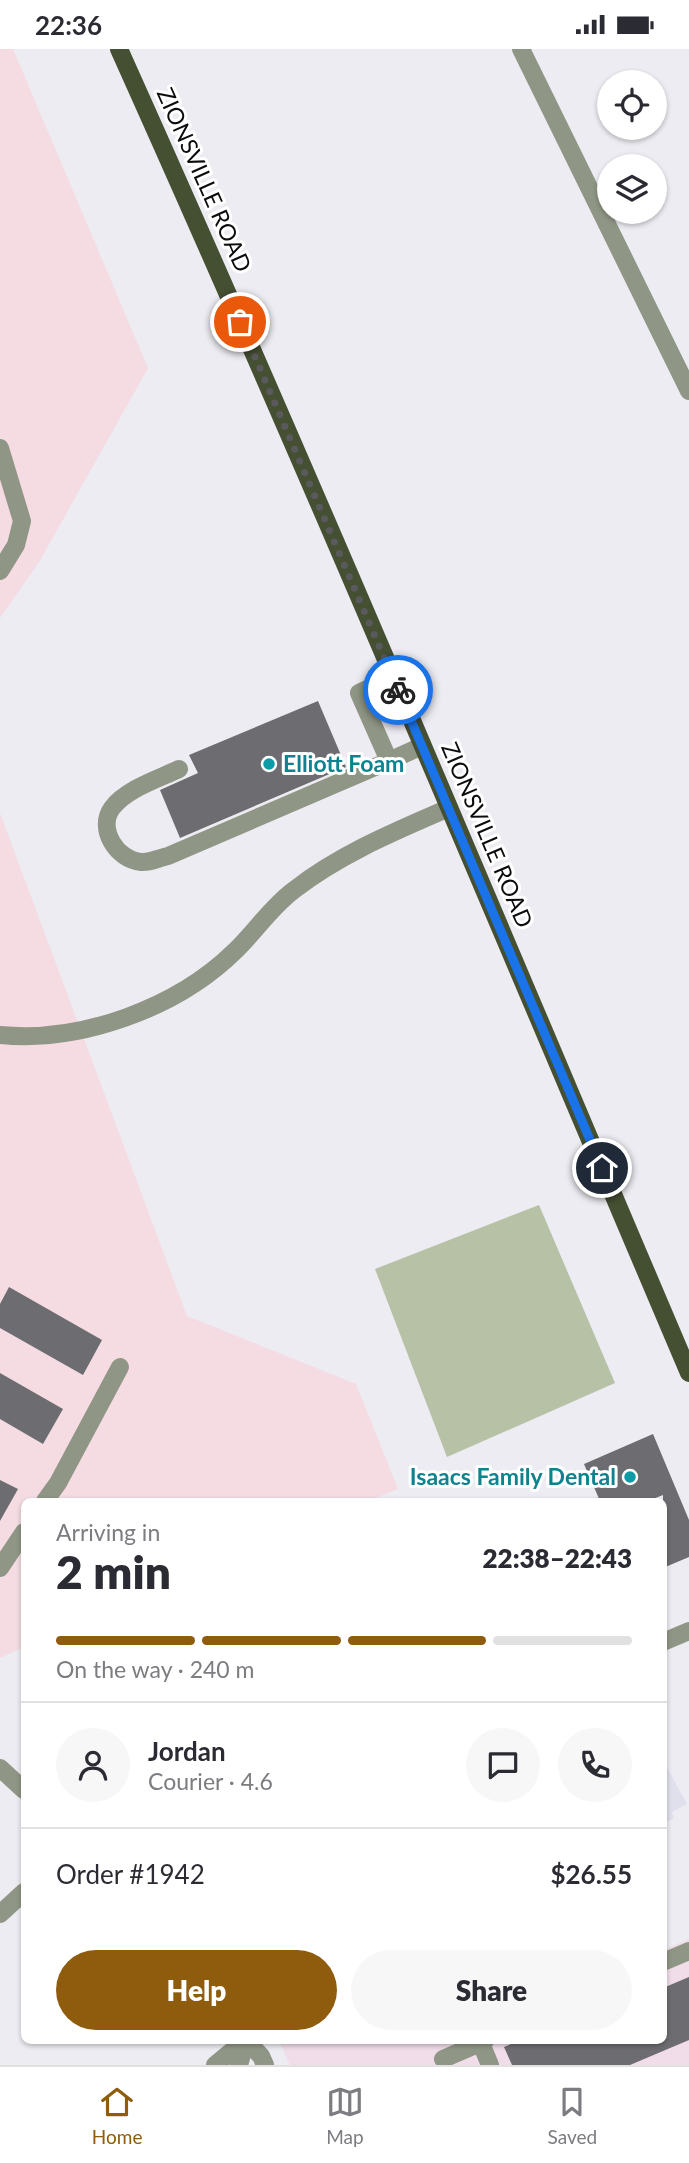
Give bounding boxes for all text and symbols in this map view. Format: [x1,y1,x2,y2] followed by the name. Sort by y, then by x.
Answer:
[35,9,102,41] text: 22:36
[597,70,667,224] map controls
[597,70,667,140] button: locate
[152,83,258,276] street label: ZIONSVILLE ROAD
[597,154,667,224] button: layers
[210,292,270,352] pin
[221,303,259,341] icon: bag
[363,655,433,725] courier
[379,671,417,709] icon: bike
[436,738,540,931] street label: ZIONSVILLE ROAD
[283,749,404,777] place label: Elliott Foam
[261,756,277,772] marker: Elliott Foam
[572,1138,632,1198] pin
[583,1149,621,1187] icon: home
[410,1462,616,1490] place label: Isaacs Family Dental
[622,1469,638,1485] marker: Isaacs Family Dental
[56,1518,160,1546] text: Arriving in
[482,1542,632,1574] text: 22:38–22:43
[56,1544,171,1599] text: 2 min
[56,1655,255,1683] text: On the way · 240 m
[56,1728,130,1802] button: person
[466,1728,540,1802] button: chat
[558,1728,632,1802] button: phone
[148,1735,226,1767] text: Jordan
[148,1767,273,1795] text: Courier · 4.6
[56,1858,205,1890] text: Order #1942
[550,1858,632,1890] text: $26.55
[56,1950,337,2030] button: Help
[351,1950,632,2030] button: Share
[92,2083,142,2148] tab: Home
[326,2083,364,2148] tab: Map
[548,2083,597,2148] tab: Saved

